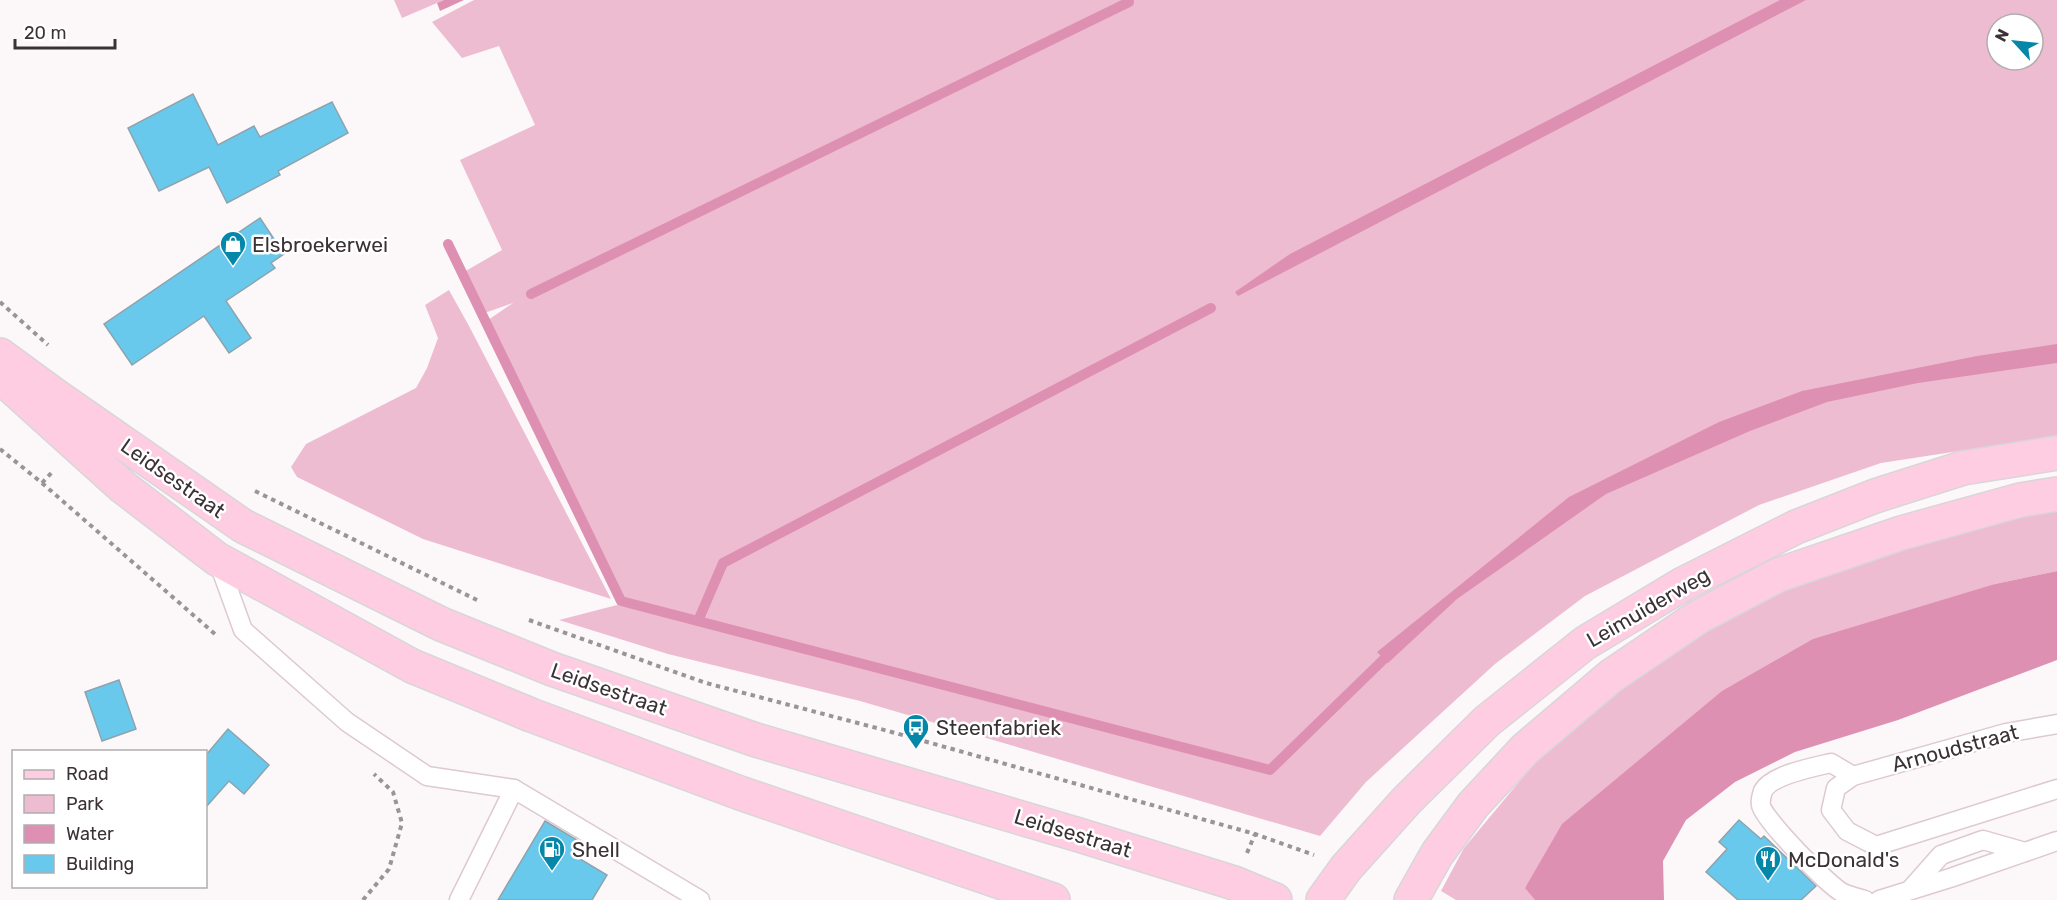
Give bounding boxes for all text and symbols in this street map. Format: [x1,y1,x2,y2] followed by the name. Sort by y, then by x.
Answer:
[15,12,116,50] scale bar
[1985,12,2045,72] north arrow
[24,22,66,44] text: 20 m
[1991,26,2013,45] text: N
[218,229,248,267] shop icon: Elsbroekerwei
[252,232,388,257] place label: Elsbroekerwei
[116,433,230,523] street label: Leidsestraat
[1582,562,1714,652] street label: Leimuiderweg
[548,657,670,721] street label: Leidsestraat
[901,712,931,750] bus stop icon: Steenfabriek
[936,715,1061,740] place label: Steenfabriek
[1889,719,2021,777] street label: Arnoudstraat
[12,750,207,888] legend
[66,763,109,785] text: Road
[66,793,104,815] text: Park
[1011,803,1135,863] street label: Leidsestraat
[66,823,114,845] text: Water
[537,834,567,872] fuel station icon: Shell
[572,837,620,862] place label: Shell
[1753,844,1783,882] restaurant icon: McDonald's
[1788,847,1900,872] place label: McDonald's
[66,853,134,875] text: Building

